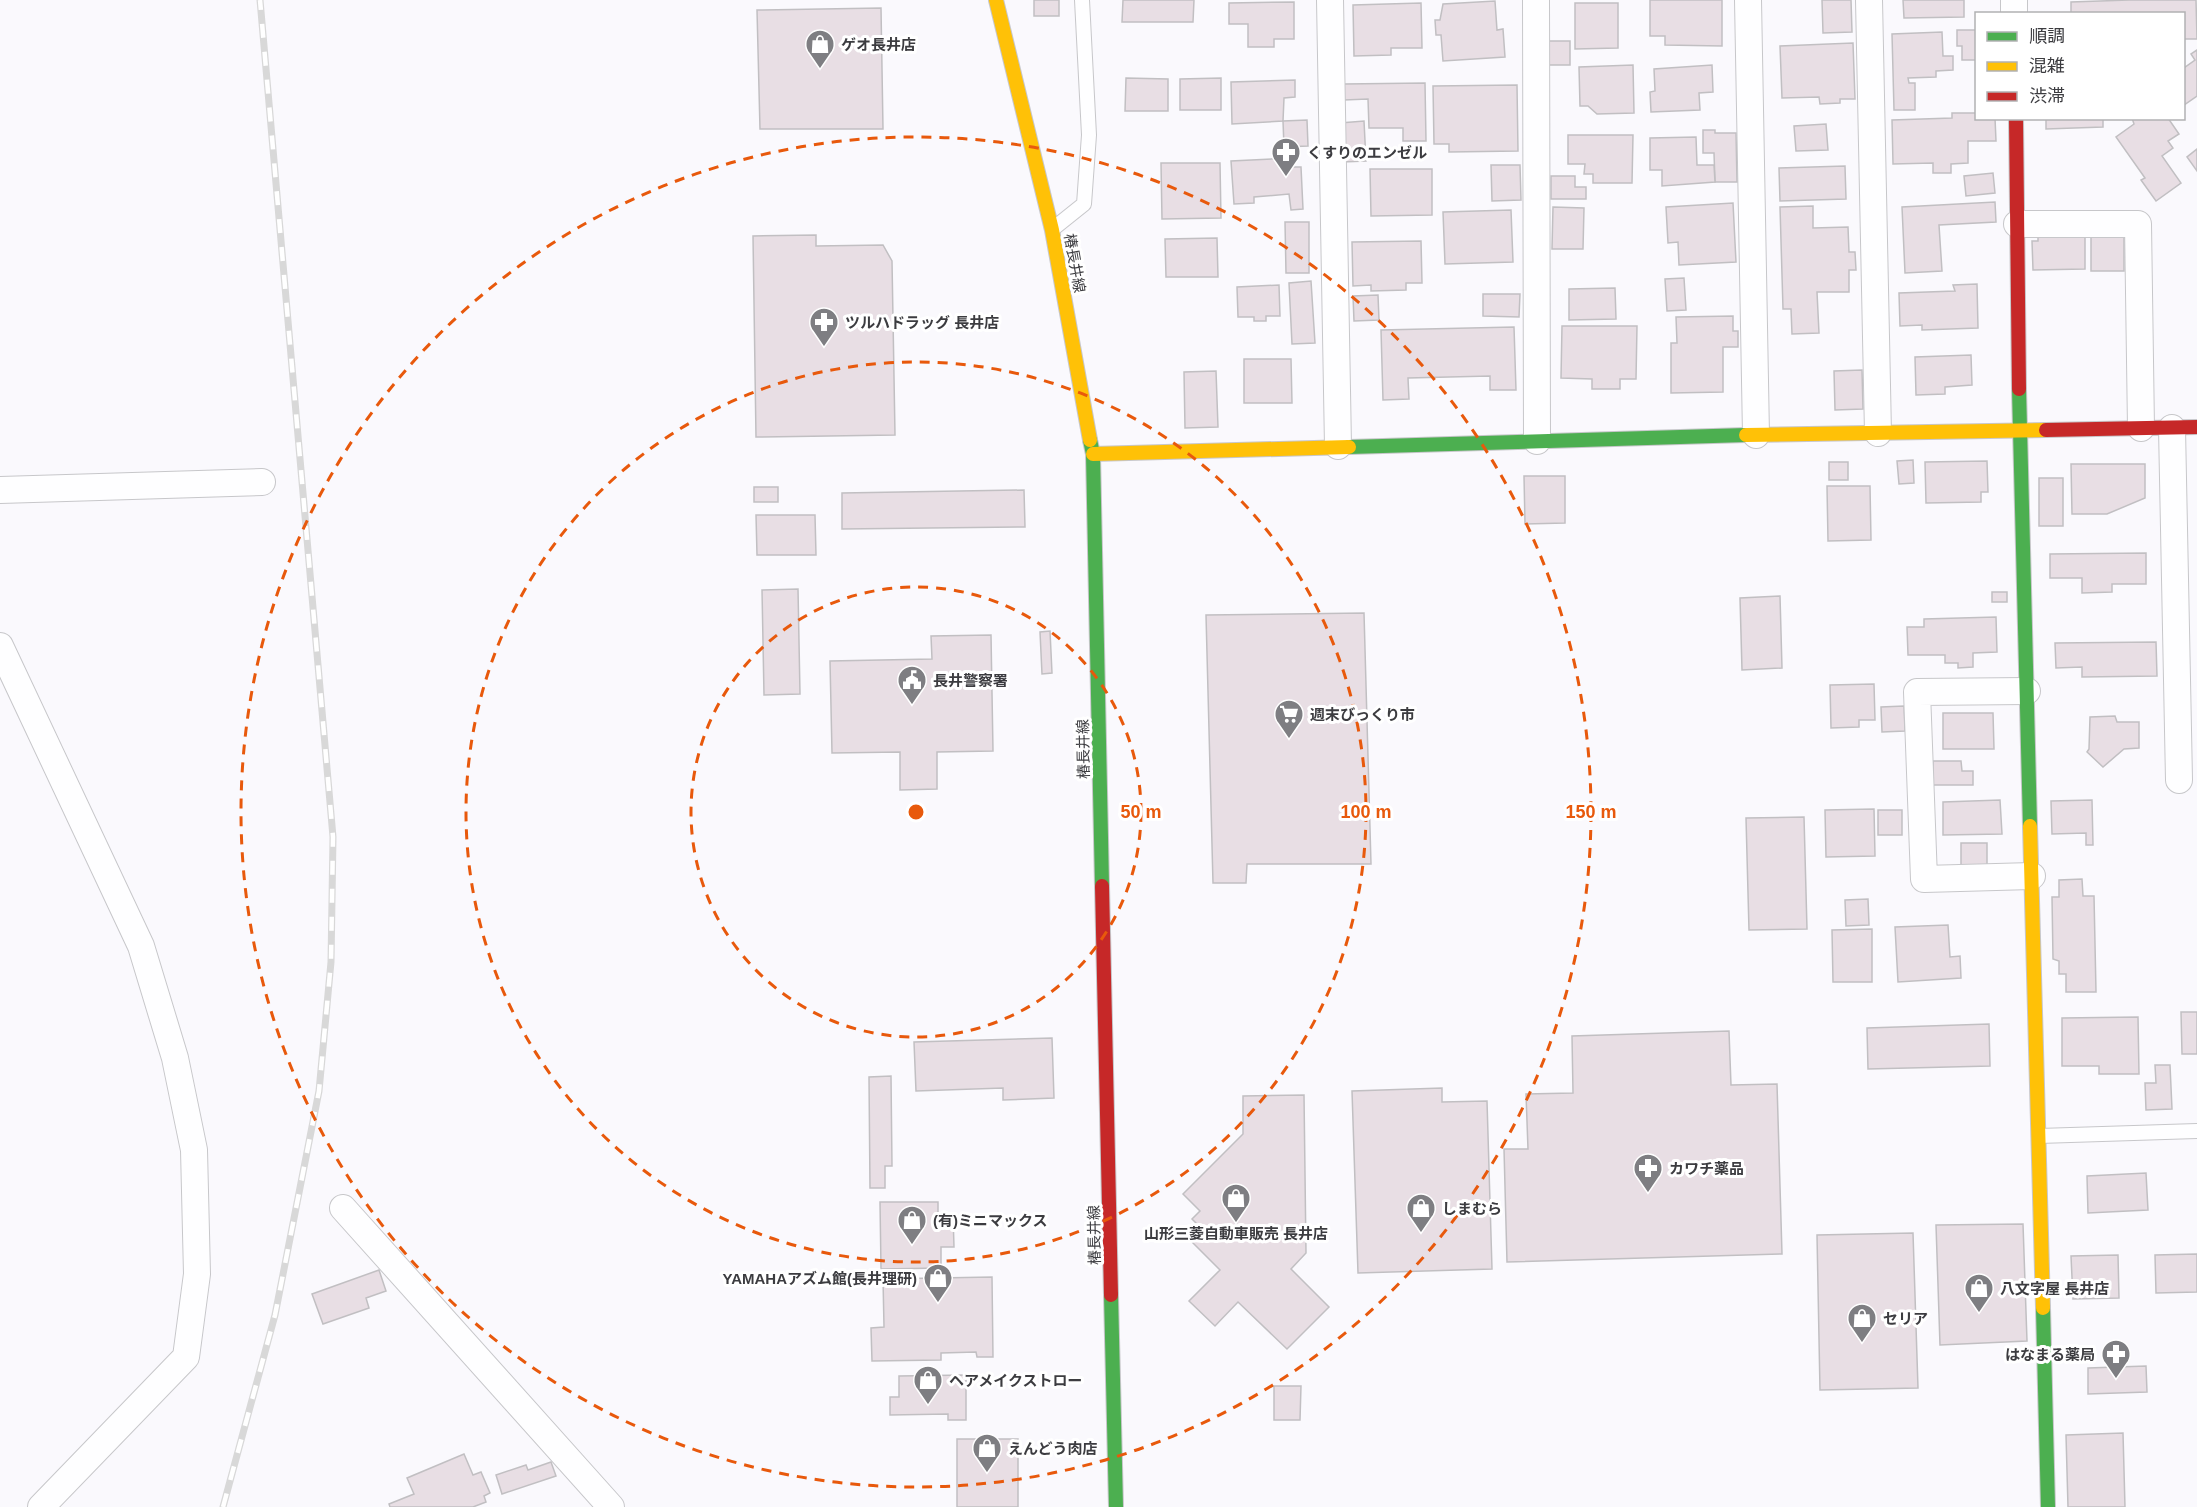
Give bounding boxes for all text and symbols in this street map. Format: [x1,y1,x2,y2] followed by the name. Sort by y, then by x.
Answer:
[1975,12,2185,120] legend
[2029,26,2065,46] text: 順調
[804,28,836,70] shop icon: ゲオ長井店
[841,36,916,53] place label: ゲオ長井店
[2029,56,2065,76] text: 混雑
[2029,86,2065,106] text: 渋滞
[1270,136,1302,178] pharmacy icon: くすりのエンゼル
[1307,144,1427,161] place label: くすりのエンゼル
[1061,232,1089,294] street label: 椿長井線
[808,306,840,348] pharmacy icon: ツルハドラッグ 長井店
[845,314,999,331] place label: ツルハドラッグ 長井店
[896,664,928,706] public building icon: 長井警察署
[933,672,1008,689] place label: 長井警察署
[1273,698,1305,740] supermarket icon: 週末びっくり市
[1310,706,1415,723] place label: 週末びっくり市
[1074,719,1092,779] street label: 椿長井線
[906,802,926,822] centre of rings
[1120,802,1162,822] text: 50 m
[1340,802,1392,822] text: 100 m
[1565,802,1617,822] text: 150 m
[1632,1152,1664,1194] pharmacy icon: カワチ薬品
[1669,1160,1744,1177] place label: カワチ薬品
[1220,1182,1252,1224] shop icon: 山形三菱自動車販売 長井店
[1405,1192,1437,1234] shop icon: しまむら
[1442,1200,1502,1217] place label: しまむら
[896,1204,928,1246] shop icon: (有)ミニマックス
[1085,1205,1103,1265] street label: 椿長井線
[933,1212,1048,1229] place label: (有)ミニマックス
[1144,1225,1328,1242] place label: 山形三菱自動車販売 長井店
[922,1262,954,1304] shop icon: YAMAHAアズム館(長井理研)
[723,1270,917,1287] place label: YAMAHAアズム館(長井理研)
[1963,1272,1995,1314] shop icon: 八文字屋 長井店
[2000,1280,2109,1297] place label: 八文字屋 長井店
[1846,1302,1878,1344] shop icon: セリア
[1883,1310,1928,1327] place label: セリア
[2100,1338,2132,1380] pharmacy icon: はなまる薬局
[2005,1346,2095,1363] place label: はなまる薬局
[912,1364,944,1406] shop icon: ヘアメイクストロー
[949,1372,1083,1389] place label: ヘアメイクストロー
[971,1432,1003,1474] shop icon: えんどう肉店
[1008,1440,1098,1457] place label: えんどう肉店

